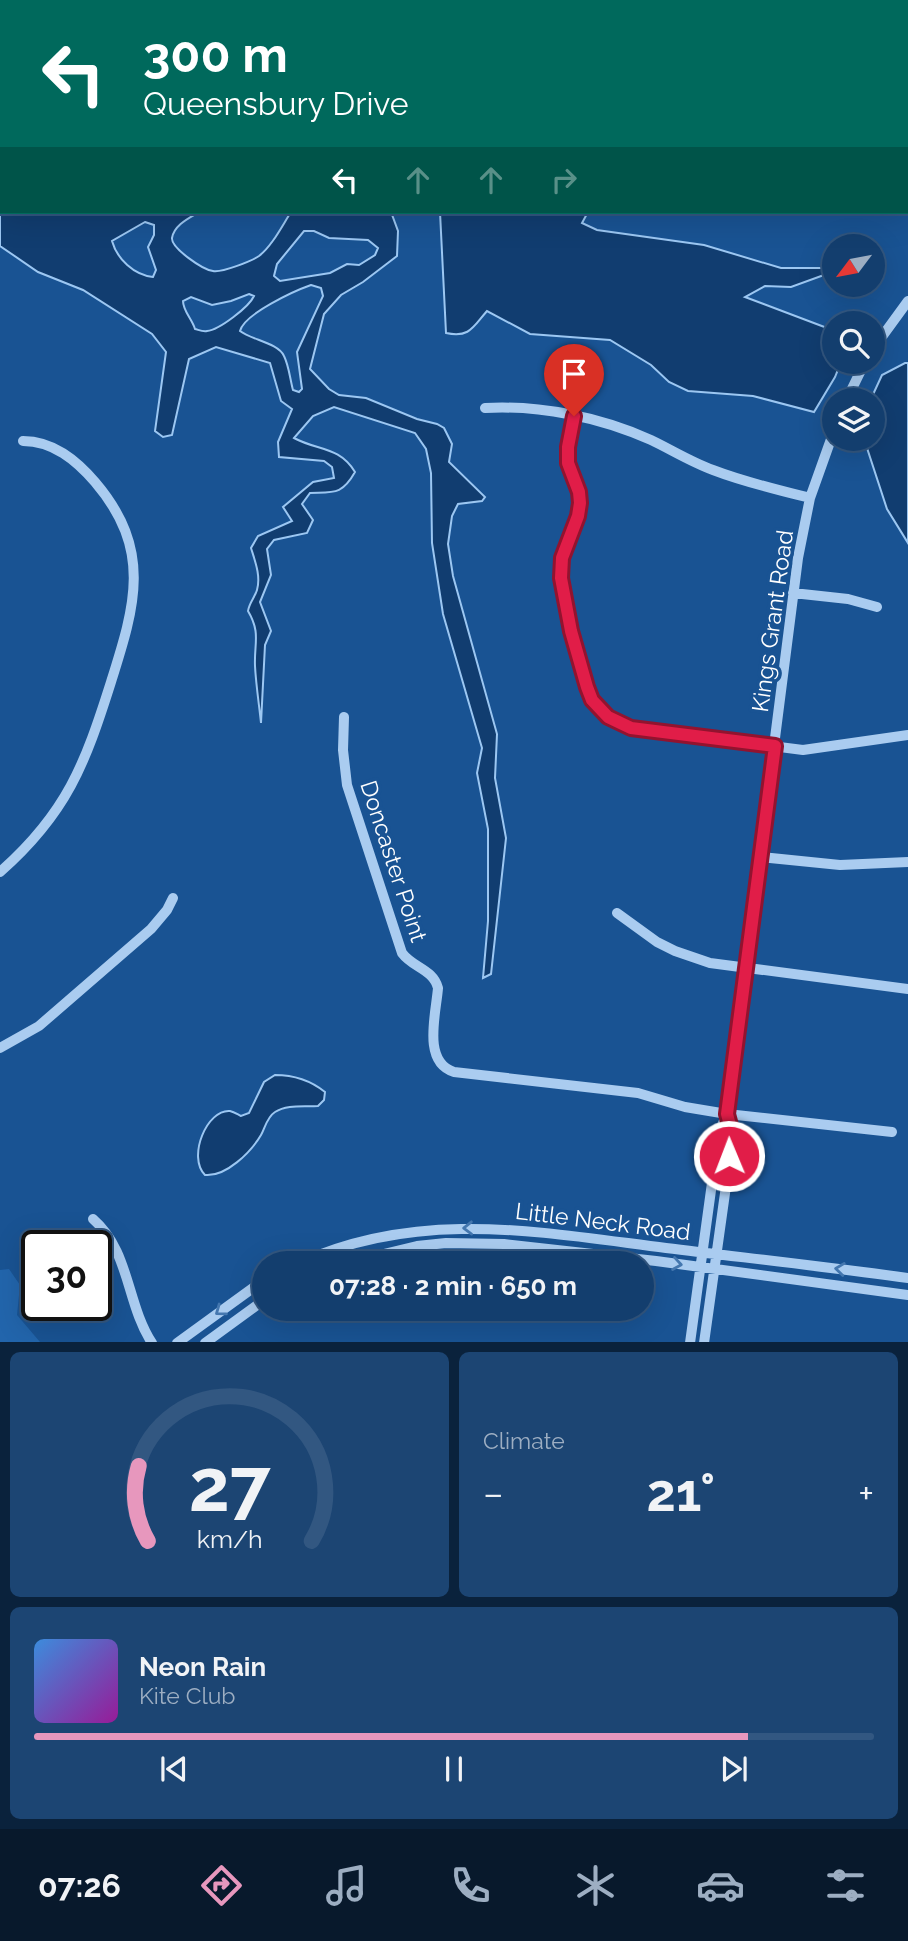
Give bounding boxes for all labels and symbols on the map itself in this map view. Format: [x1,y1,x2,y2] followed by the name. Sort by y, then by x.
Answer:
[822,234,886,298] north arrow
[544,344,604,416] pin
[746,528,798,714] street label: Kings Grant Road
[355,777,433,945] street label: Doncaster Point
[692,1119,766,1193] position arrow
[514,1197,692,1245] street label: Little Neck Road
[463,1220,474,1235] one-way arrow
[21,1230,112,1321] speed limit sign: 30
[671,1256,682,1271] one-way arrow
[834,1262,846,1277] one-way arrow
[215,1302,228,1315] one-way arrow

